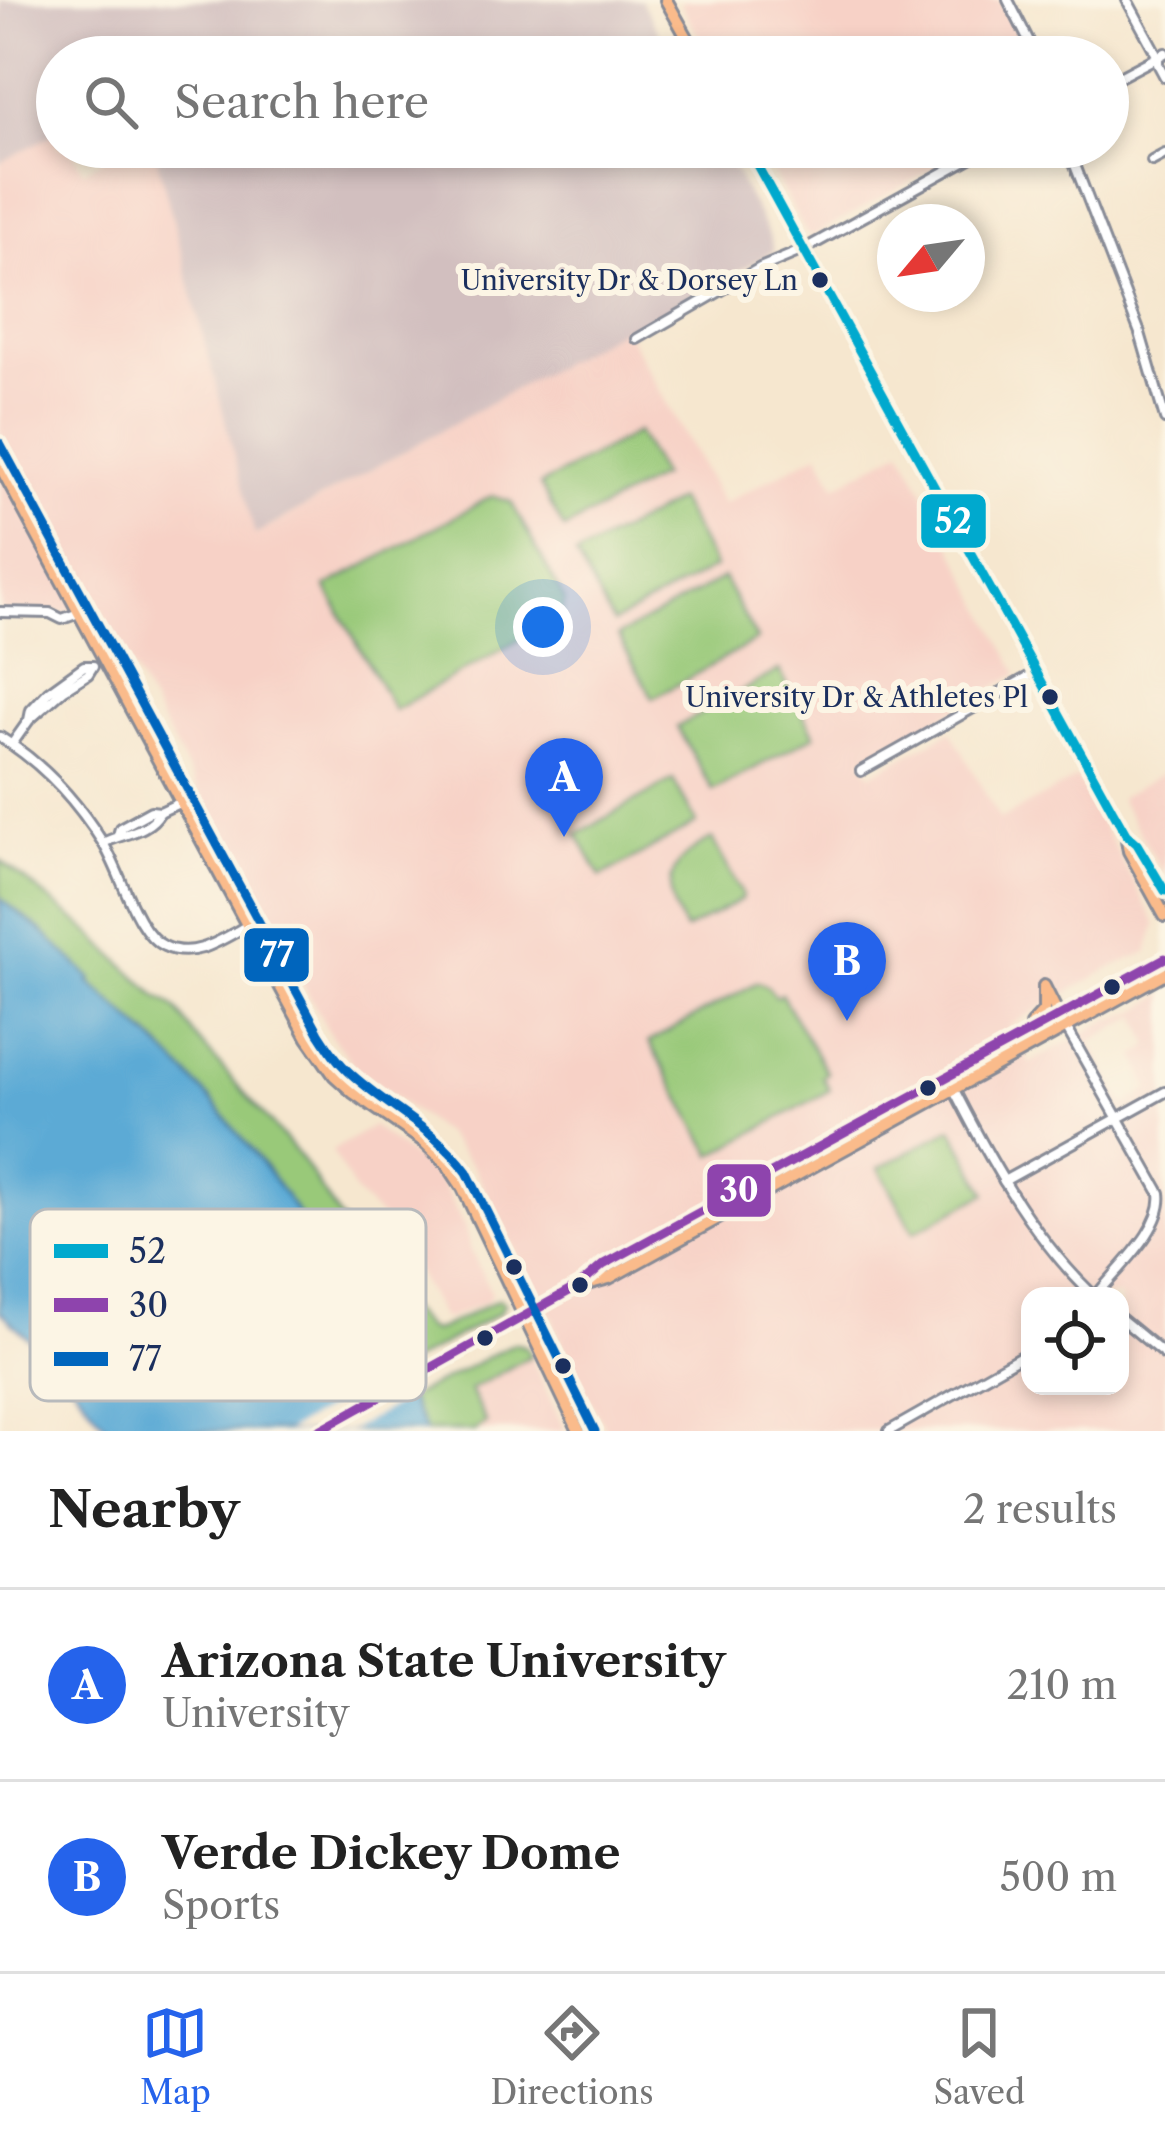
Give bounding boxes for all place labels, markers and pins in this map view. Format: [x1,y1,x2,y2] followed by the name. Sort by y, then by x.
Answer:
[461,264,798,297] place label: University Dr & Dorsey Ln
[809,269,831,291] marker: University Dr & Dorsey Ln
[685,681,1028,714] place label: University Dr & Athletes Pl
[1039,686,1061,708] marker: University Dr & Athletes Pl
[525,738,603,837] pin: A
[808,922,886,1021] pin: B
[1101,976,1123,998] unlabelled marker
[917,1077,939,1099] unlabelled marker
[503,1256,525,1278] unlabelled marker
[569,1274,591,1296] unlabelled marker
[474,1327,496,1349] unlabelled marker
[552,1355,574,1377] unlabelled marker

